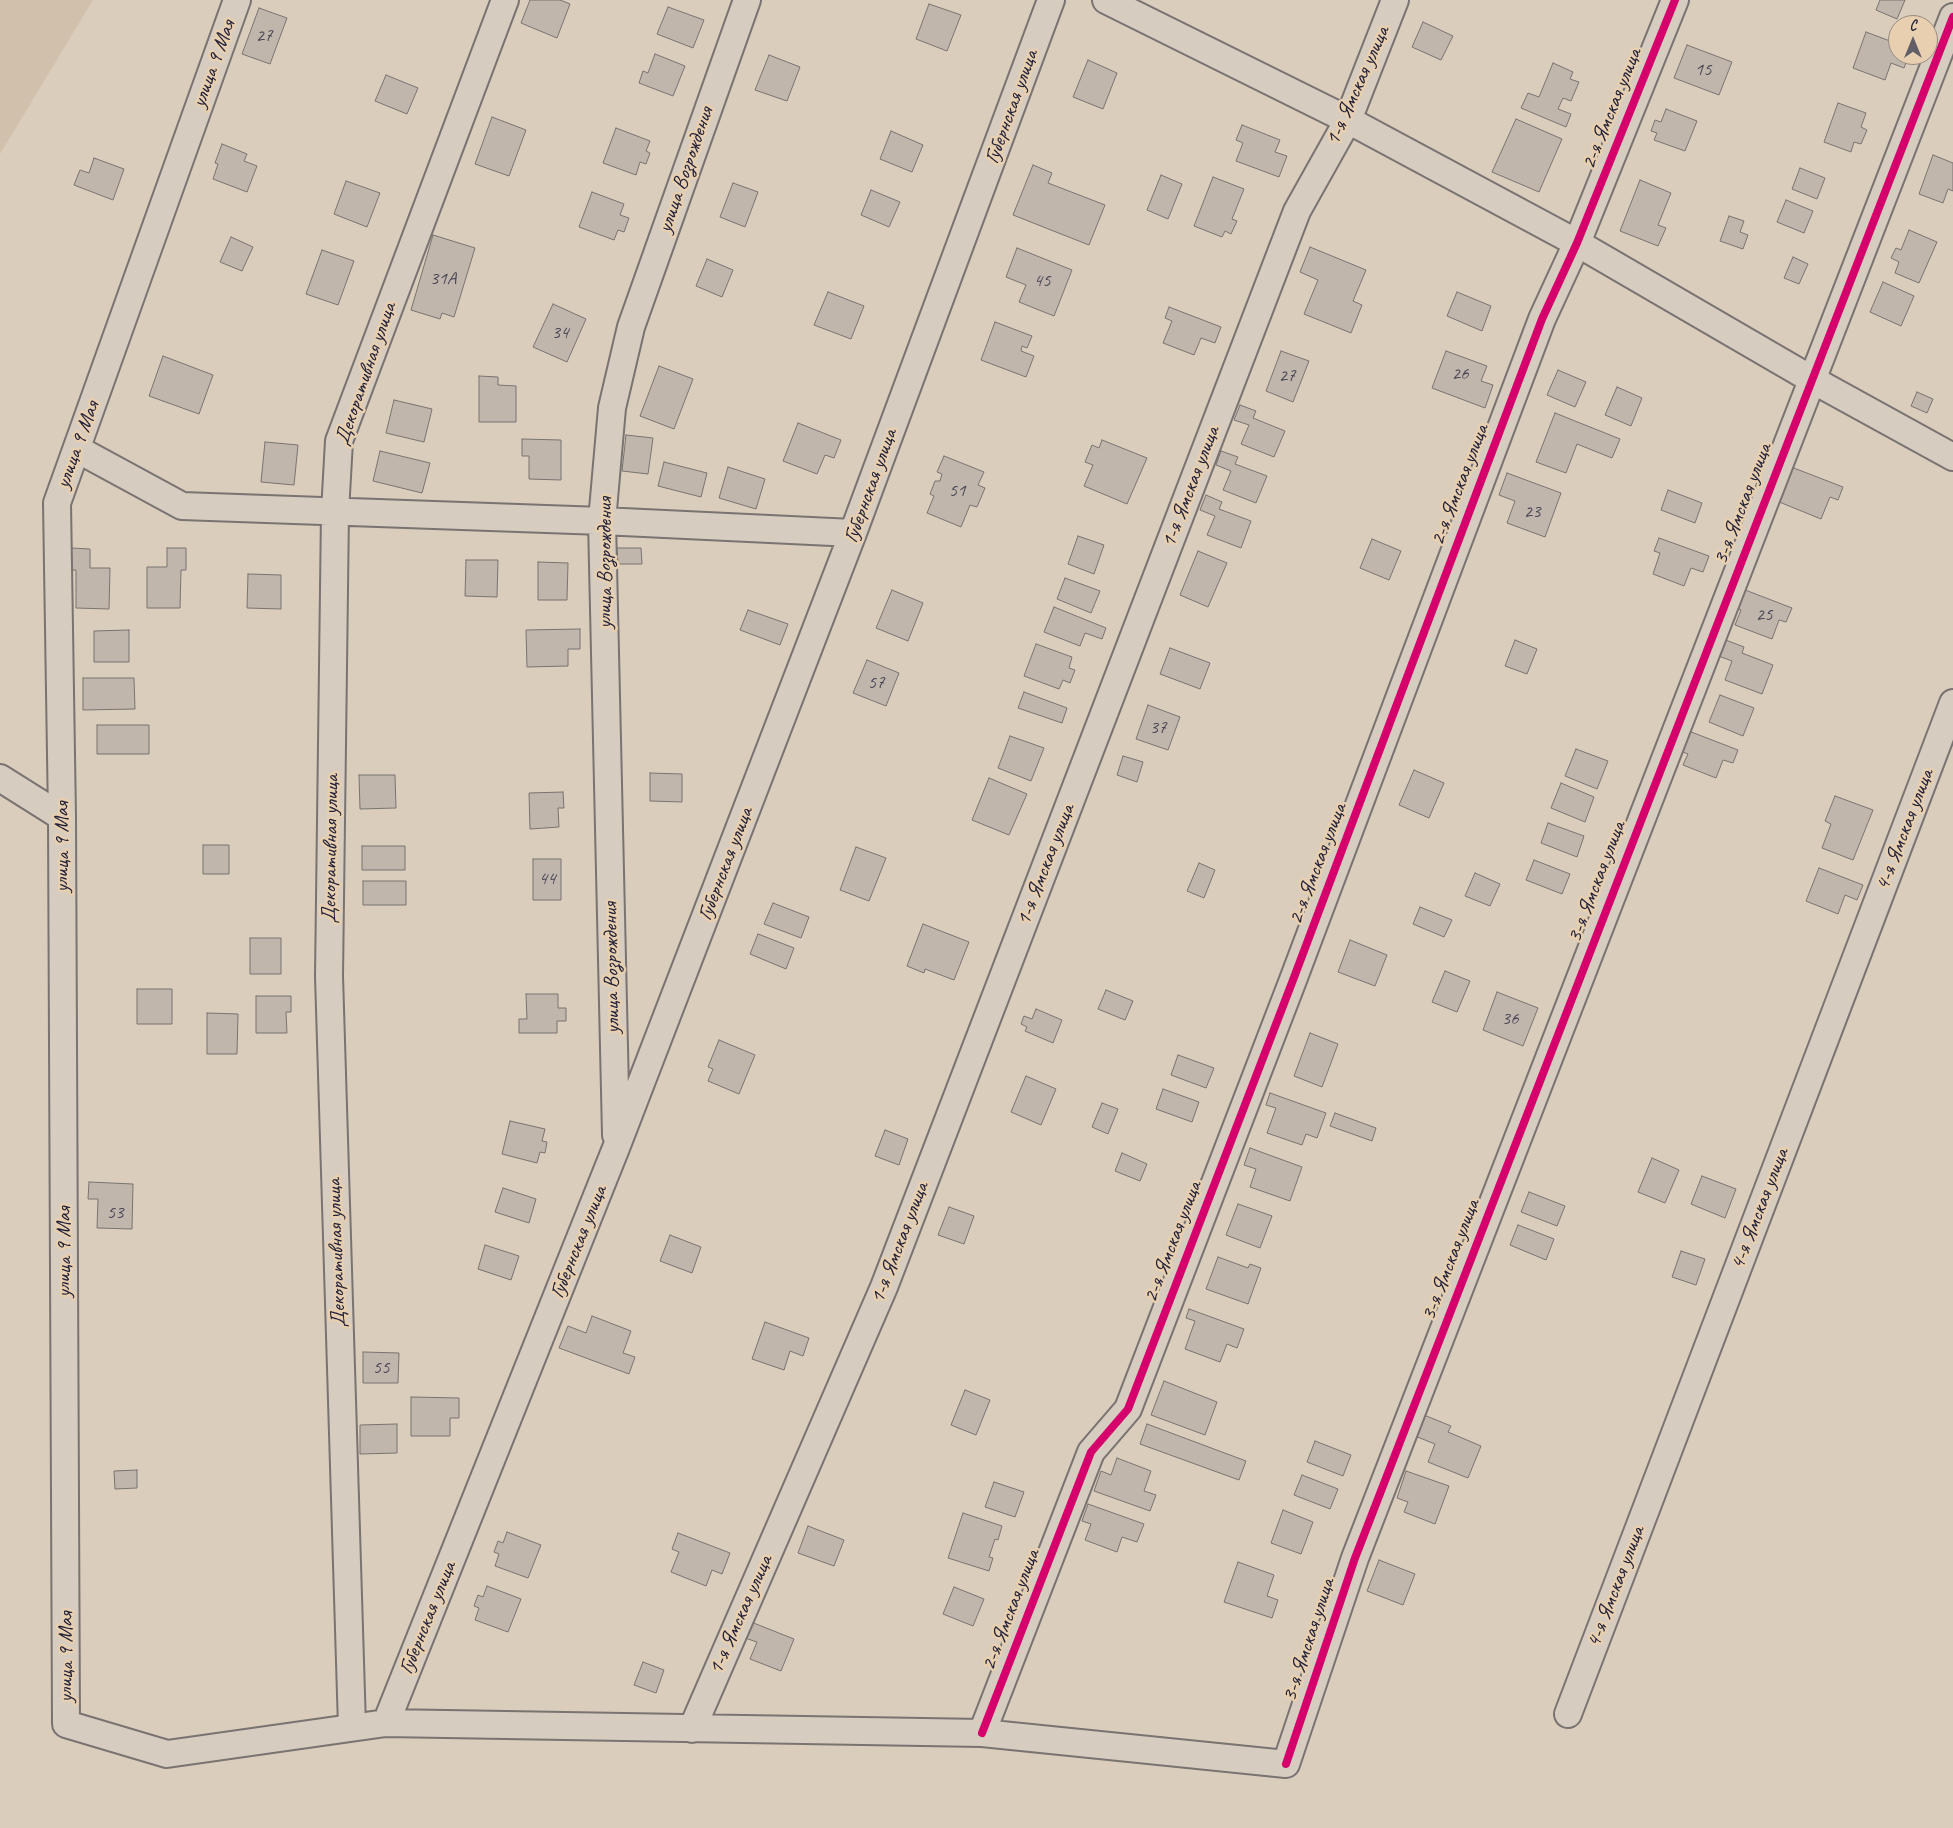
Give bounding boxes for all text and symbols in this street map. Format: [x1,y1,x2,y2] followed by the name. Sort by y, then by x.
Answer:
[1888,15,1938,65] north arrow
[187,17,241,111] street label: улица 9 Мая
[1910,17,1916,34] text: С
[1321,23,1395,149] street label: 1-я Ямская улица
[255,25,273,47] house number: 27
[1576,45,1648,173] street label: 2-я Ямская улица
[980,47,1044,167] street label: Губернская улица
[1694,59,1712,81] house number: 15
[653,104,719,236] street label: улица Возрождения
[430,268,456,290] house number: 31А
[1033,270,1051,292] house number: 45
[330,299,402,449] street label: Декоративная улица
[551,322,569,344] house number: 34
[1451,363,1469,385] house number: 26
[1278,365,1296,387] house number: 27
[51,398,105,492] street label: улица 9 Мая
[1425,421,1495,549] street label: 2-я Ямская улица
[1156,423,1226,551] street label: 1-я Ямская улица
[839,426,903,546] street label: Губернская улица
[1708,440,1778,568] street label: 3-я Ямская улица
[948,480,966,502] house number: 51
[592,497,618,629] street label: улица Возрождения
[1523,501,1541,523] house number: 23
[1755,604,1773,626] house number: 25
[867,672,885,694] house number: 57
[1149,717,1167,739] house number: 37
[1870,766,1940,894] street label: 4-я Ямская улица
[317,774,345,924] street label: Декоративная улица
[1283,800,1353,928] street label: 2-я Ямская улица
[1011,801,1081,929] street label: 1-я Ямская улица
[49,802,75,892] street label: улица 9 Мая
[693,804,759,924] street label: Губернская улица
[1562,818,1632,946] street label: 3-я Ямская улица
[538,868,556,890] house number: 44
[598,902,626,1034] street label: улица Возрождения
[1501,1008,1519,1030] house number: 36
[1725,1145,1795,1273] street label: 4-я Ямская улица
[322,1178,352,1328] street label: Декоративная улица
[1138,1178,1208,1306] street label: 2-я Ямская улица
[865,1179,935,1307] street label: 1-я Ямская улица
[545,1182,613,1302] street label: Губернская улица
[1416,1196,1486,1324] street label: 3-я Ямская улица
[106,1202,124,1224] house number: 53
[51,1207,77,1297] street label: улица 9 Мая
[372,1357,390,1379] house number: 55
[1581,1523,1651,1651] street label: 4-я Ямская улица
[976,1546,1046,1674] street label: 2-я Ямская улица
[704,1552,778,1678] street label: 1-я Ямская улица
[394,1558,462,1678] street label: Губернская улица
[1277,1575,1341,1705] street label: 3-я Ямская улица
[53,1612,79,1702] street label: улица 9 Мая

